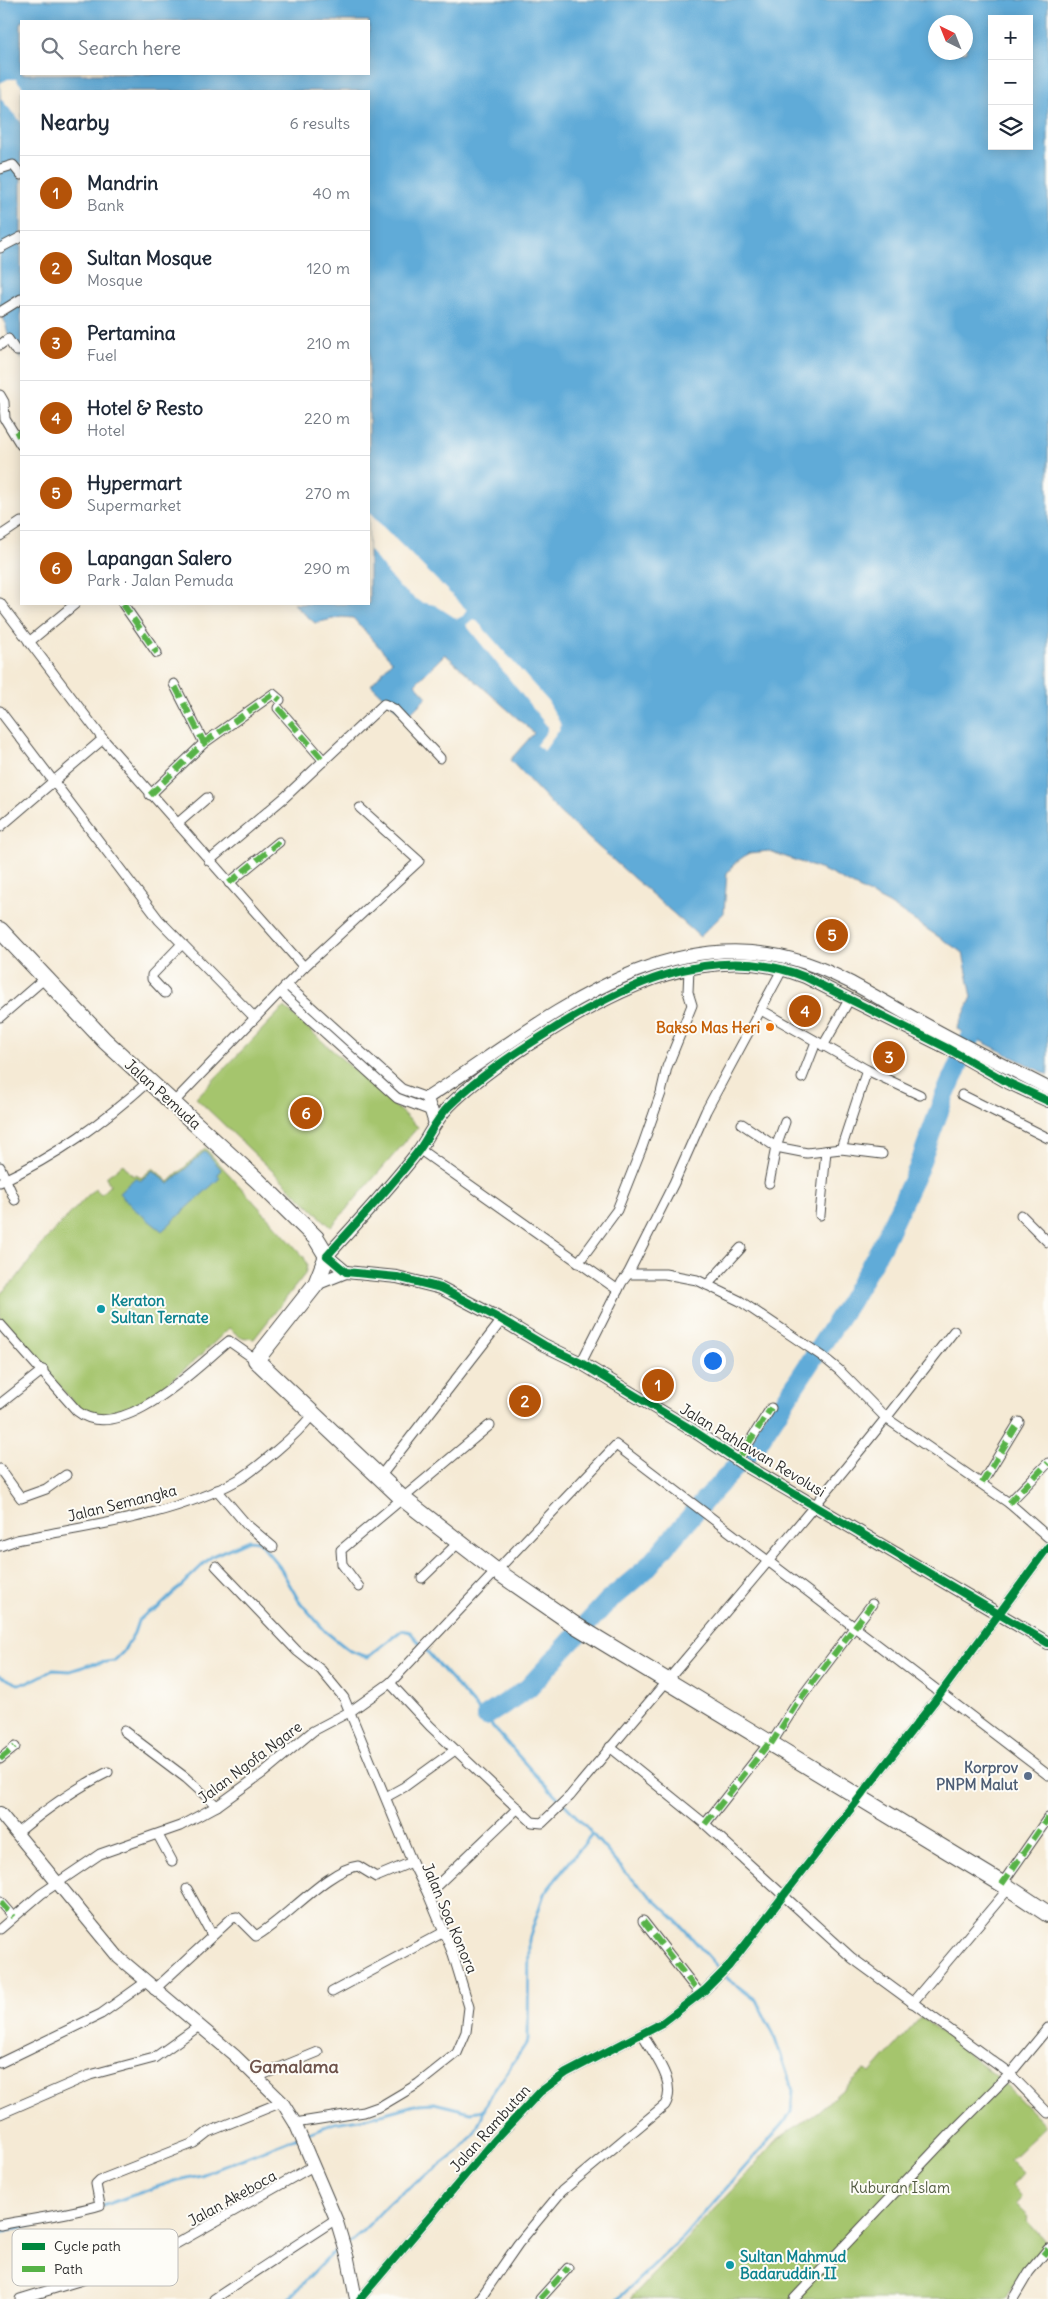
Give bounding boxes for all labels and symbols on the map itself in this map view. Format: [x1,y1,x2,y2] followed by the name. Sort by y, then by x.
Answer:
[928,15,973,60] north arrow
[816,916,848,954] pin: 5
[789,992,821,1030] pin: 4
[656,1018,760,1037] place label: Bakso Mas Heri
[764,1021,776,1033] marker: Bakso Mas Heri
[873,1038,905,1076] pin: 3
[121,1055,205,1133] street label: Jalan Pemuda
[290,1094,322,1132] pin: 6
[111,1291,209,1327] place label: Keraton Sultan Ternate
[95,1303,107,1315] marker: Keraton Sultan Ternate
[700,1348,726,1374] your location
[642,1366,674,1404] pin: 1
[509,1382,541,1420] pin: 2
[677,1399,829,1501] street label: Jalan Pahlawan Revolusi
[66,1480,179,1526] street label: Jalan Semangka
[194,1717,306,1807] street label: Jalan Ngofa Ngare
[936,1758,1019,1794] place label: Korprov PNPM Malut
[1022,1770,1034,1782] marker: Korprov PNPM Malut
[418,1860,482,1977] street label: Jalan Soa Konora
[249,2055,339,2078] district label: Gamalama
[446,2080,534,2176] street label: Jalan Rambutan
[184,2166,280,2230] street label: Jalan Akeboca
[850,2178,950,2197] park label: Kuburan Islam
[12,2229,178,2286] legend
[54,2237,121,2255] text: Cycle path
[740,2247,846,2283] place label: Sultan Mahmud Badaruddin II
[724,2259,736,2271] marker: Sultan Mahmud Badaruddin II
[54,2260,83,2278] text: Path

